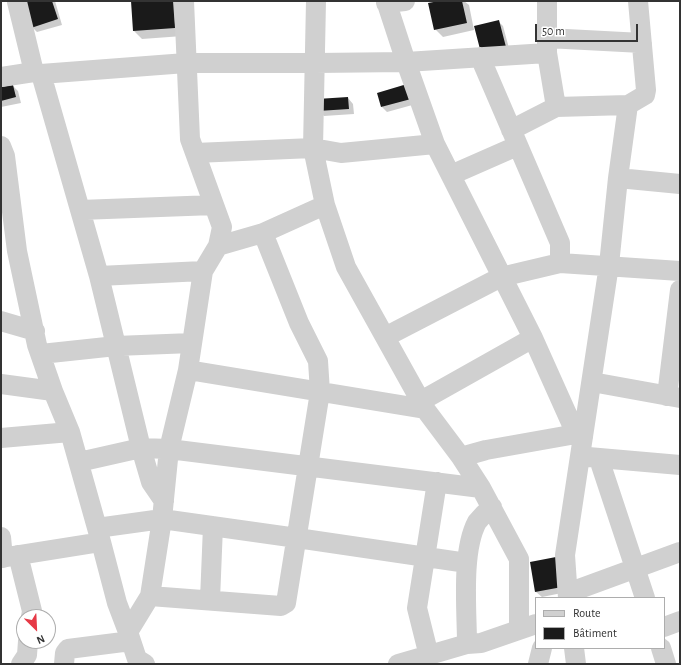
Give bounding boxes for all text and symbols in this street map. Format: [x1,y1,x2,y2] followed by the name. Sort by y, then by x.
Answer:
[537,16,640,42] scale bar
[542,25,565,37] text: 50 m
[535,597,665,649] legend
[573,607,600,619] text: Route
[16,609,56,649] north arrow
[573,627,617,639] text: Bâtiment
[35,633,46,646] text: N

